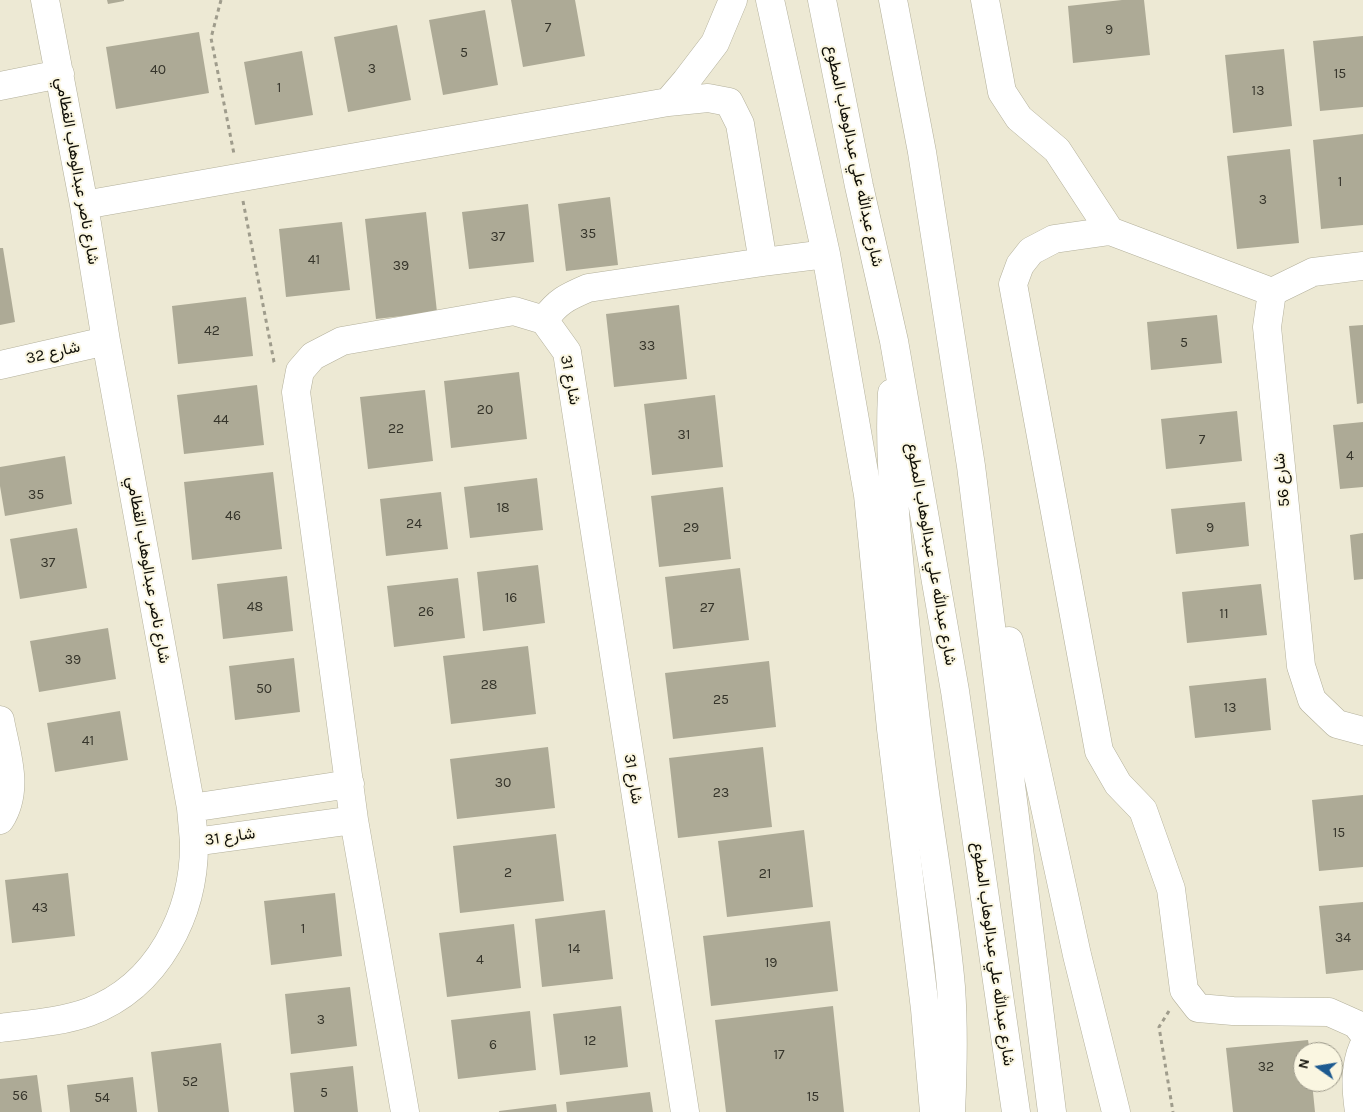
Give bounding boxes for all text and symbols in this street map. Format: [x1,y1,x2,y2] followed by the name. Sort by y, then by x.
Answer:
[545,20,551,36] house number: 7
[1105,22,1113,38] house number: 9
[821,43,887,269] street label: شارع عبدالله علي عبدالوهاب المطوع
[460,45,468,61] house number: 5
[368,61,376,77] house number: 3
[150,62,166,78] house number: 40
[1334,66,1346,82] house number: 15
[51,76,103,266] street label: شارع ناصر عبدالوهاب القطامي
[277,80,281,96] house number: 1
[1252,83,1264,99] house number: 13
[1338,174,1342,190] house number: 1
[1259,192,1267,208] house number: 3
[580,226,596,242] house number: 35
[491,229,505,245] house number: 37
[308,252,320,268] house number: 41
[393,258,409,274] house number: 39
[204,323,220,339] house number: 42
[1180,335,1188,351] house number: 5
[24,337,82,369] street label: شارع 32
[639,338,655,354] house number: 33
[556,353,584,407] street label: شارع 31
[477,402,493,418] house number: 20
[213,412,229,428] house number: 44
[388,421,404,437] house number: 22
[678,427,690,443] house number: 31
[1199,432,1205,448] house number: 7
[902,441,960,667] street label: شارع عبدالله علي عبدالوهاب المطوع
[1346,448,1354,464] house number: 4
[1270,452,1294,508] street label: شارع 56
[122,475,174,665] street label: شارع ناصر عبدالوهاب القطامي
[28,487,44,503] house number: 35
[496,500,510,516] house number: 18
[225,508,241,524] house number: 46
[406,516,422,532] house number: 24
[683,520,699,536] house number: 29
[1206,520,1214,536] house number: 9
[41,555,55,571] house number: 37
[505,590,517,606] house number: 16
[247,599,263,615] house number: 48
[700,600,714,616] house number: 27
[418,604,434,620] house number: 26
[1219,606,1229,622] house number: 11
[65,652,81,668] house number: 39
[481,677,497,693] house number: 28
[256,681,272,697] house number: 50
[713,692,729,708] house number: 25
[1224,700,1236,716] house number: 13
[82,733,94,749] house number: 41
[620,752,646,806] street label: شارع 31
[495,775,511,791] house number: 30
[713,785,729,801] house number: 23
[204,824,256,850] street label: شارع 31
[1333,825,1345,841] house number: 15
[968,841,1018,1067] street label: شارع عبدالله علي عبدالوهاب المطوع
[504,865,512,881] house number: 2
[759,866,771,882] house number: 21
[32,900,48,916] house number: 43
[301,921,305,937] house number: 1
[1335,930,1351,946] house number: 34
[568,941,580,957] house number: 14
[476,952,484,968] house number: 4
[765,955,777,971] house number: 19
[317,1012,325,1028] house number: 3
[584,1033,596,1049] house number: 12
[489,1037,497,1053] house number: 6
[1293,1042,1343,1092] north arrow
[773,1047,785,1063] house number: 17
[1294,1057,1313,1071] text: N
[1258,1059,1274,1075] house number: 32
[182,1074,198,1090] house number: 52
[320,1085,328,1101] house number: 5
[12,1088,28,1104] house number: 56
[807,1089,819,1105] house number: 15
[94,1090,110,1106] house number: 54

